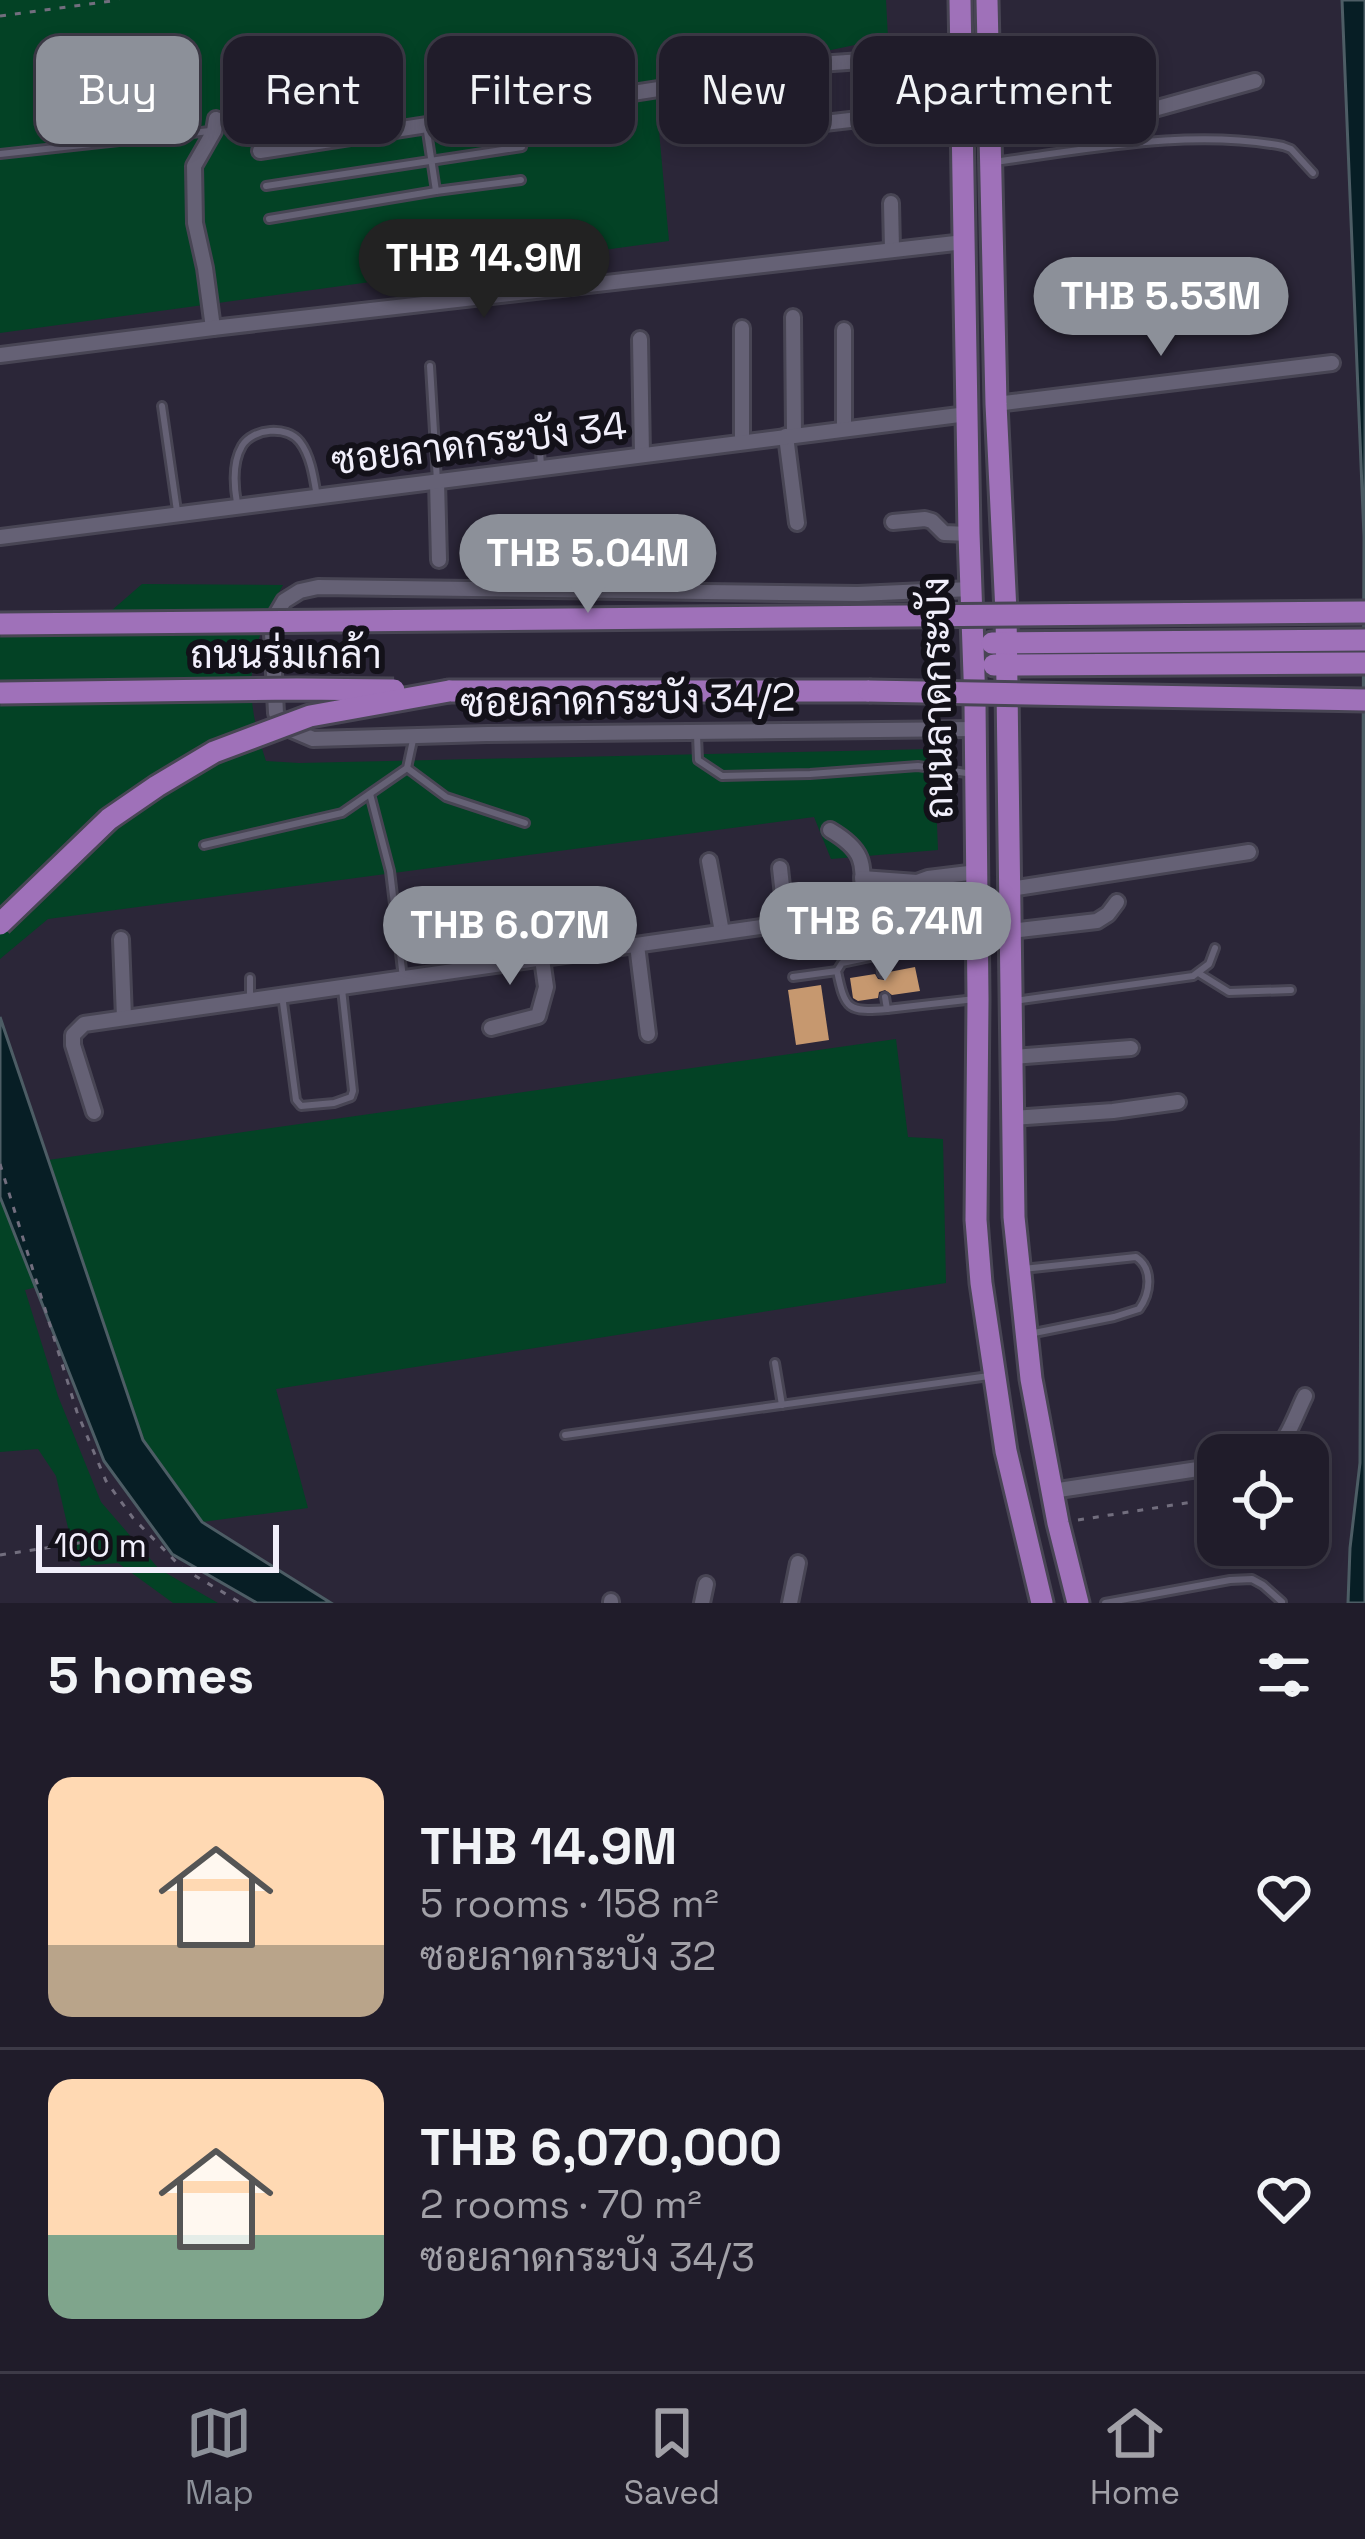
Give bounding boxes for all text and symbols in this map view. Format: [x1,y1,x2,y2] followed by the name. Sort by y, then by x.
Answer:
[36,36,199,144] chip: Buy
[223,36,403,144] chip: Rent
[427,36,635,144] chip: Filters
[659,36,829,144] chip: New
[853,36,1156,144] chip: Apartment
[347,219,621,321] pin: THB 14.9M
[386,233,582,282] text: THB 14.9M
[1024,257,1298,359] pin: THB 5.53M
[1061,271,1261,320] text: THB 5.53M
[329,401,629,485] street label: ซอยลาดกระบัง 34
[451,514,725,616] pin: THB 5.04M
[486,528,690,577] text: THB 5.04M
[910,577,964,819] street label: ถนนลาดกระบัง
[190,630,382,679] street label: ถนนร่มเกล้า
[460,673,796,727] street label: ซอยลาดกระบัง 34/2
[748,882,1022,984] pin: THB 6.74M
[373,886,647,988] pin: THB 6.07M
[786,896,984,945] text: THB 6.74M
[410,900,610,949] text: THB 6.07M
[1197,1434,1329,1566] map controls
[1197,1434,1329,1566] button: locate
[36,1519,279,1572] scale bar
[54,1525,147,1567] text: 100 m
[1251,1642,1317,1708] icon: filters
[48,1643,254,1708] text: 5 homes
[420,1814,677,1879] text: THB 14.9M
[144,1825,288,1969] icon: home
[1251,1864,1317,1930] icon: heart
[420,1879,719,1928] text: 5 rooms · 158 m²
[420,1932,716,1981] text: ซอยลาดกระบัง 32
[420,2115,782,2180] text: THB 6,070,000
[144,2127,288,2271] icon: home
[1251,2166,1317,2232] icon: heart
[420,2180,702,2229] text: 2 rooms · 70 m²
[420,2233,755,2282] text: ซอยลาดกระบัง 34/3
[185,2400,254,2514] tab: Map
[624,2400,720,2514] tab: Saved
[1090,2400,1180,2514] tab: Home

